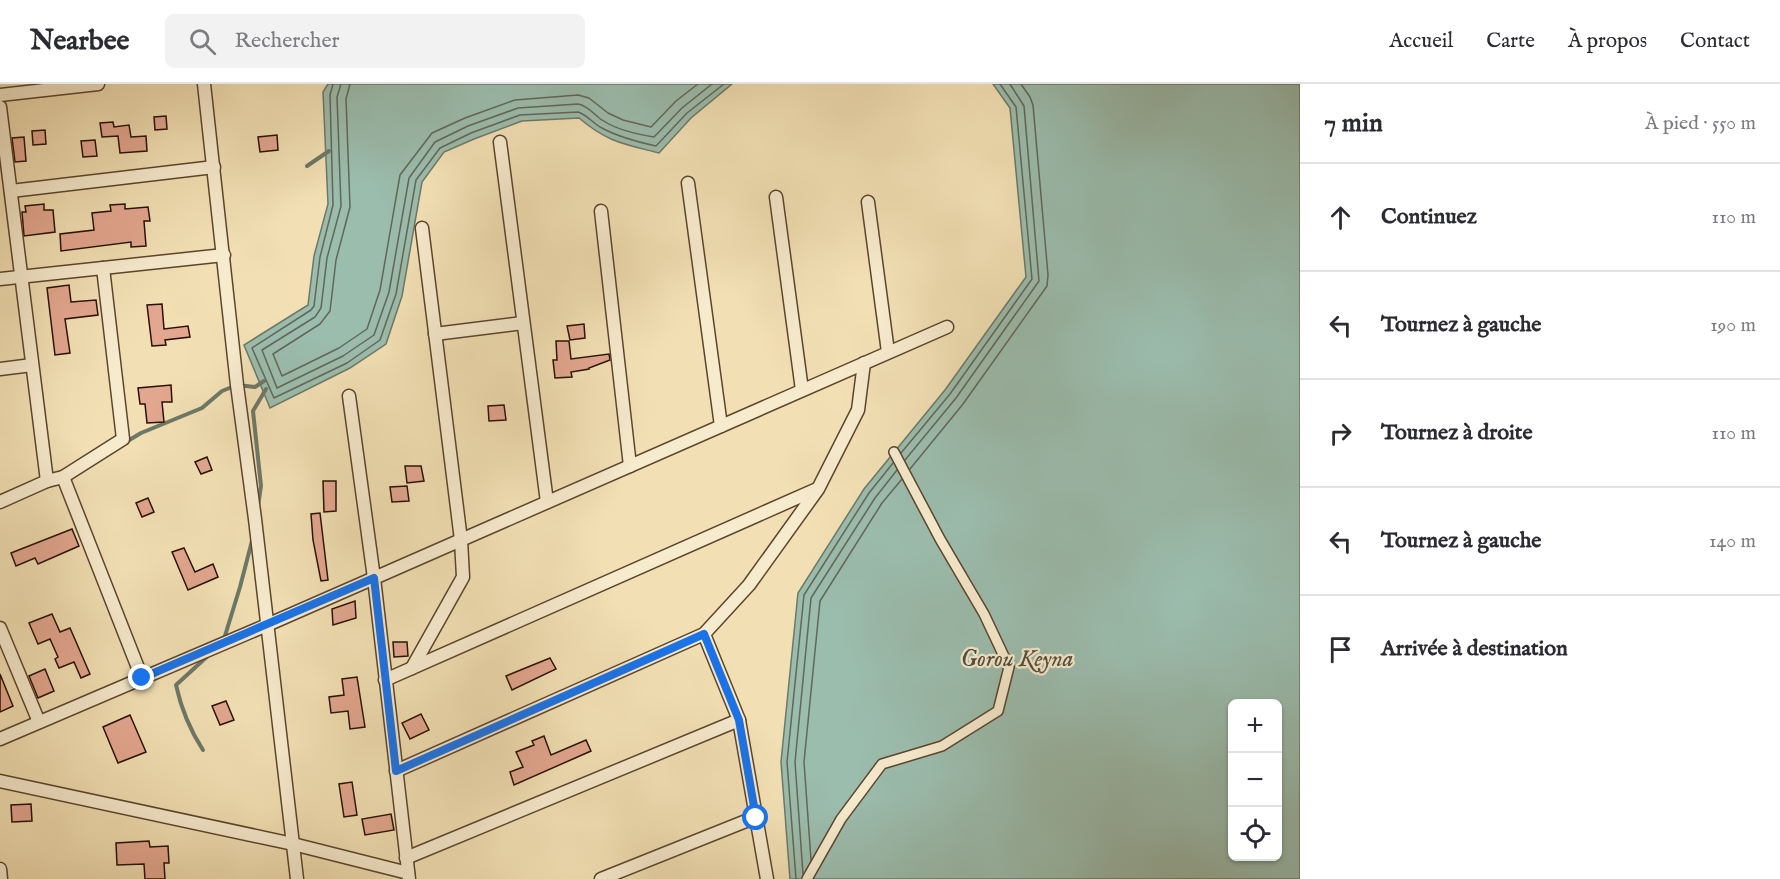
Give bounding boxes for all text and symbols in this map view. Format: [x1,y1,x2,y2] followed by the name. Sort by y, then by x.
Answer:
[165,14,585,68] search box
[30,24,129,59] text: Nearbee
[186,25,219,58] icon: search
[234,27,340,55] text: Rechercher
[1389,28,1453,55] text: Accueil
[1486,28,1535,55] text: Carte
[1568,28,1647,55] text: À propos
[1680,28,1750,55] text: Contact
[1324,107,1383,140] text: 7 min
[1645,111,1756,136] text: À pied · 550 m
[1324,201,1357,234] icon: ahead
[1381,203,1477,231] text: Continuez
[1712,205,1756,230] text: 110 m
[1324,309,1357,342] icon: left
[1381,311,1541,339] text: Tournez à gauche
[1710,313,1756,338] text: 190 m
[1324,417,1357,450] icon: right
[1381,419,1532,447] text: Tournez à droite
[1712,421,1756,446] text: 110 m
[1324,525,1357,558] icon: left
[1381,527,1541,555] text: Tournez à gauche
[1709,529,1756,554] text: 140 m
[1324,633,1357,666] icon: arrive
[1381,635,1568,663] text: Arrivée à destination
[961,644,1073,675] water label: Gorou Keyna
[128,664,154,690] route end
[1228,699,1282,861] map controls
[1228,699,1282,753] button: +
[1228,753,1282,807] button: −
[742,804,768,830] route start
[1228,807,1282,861] button: locate

